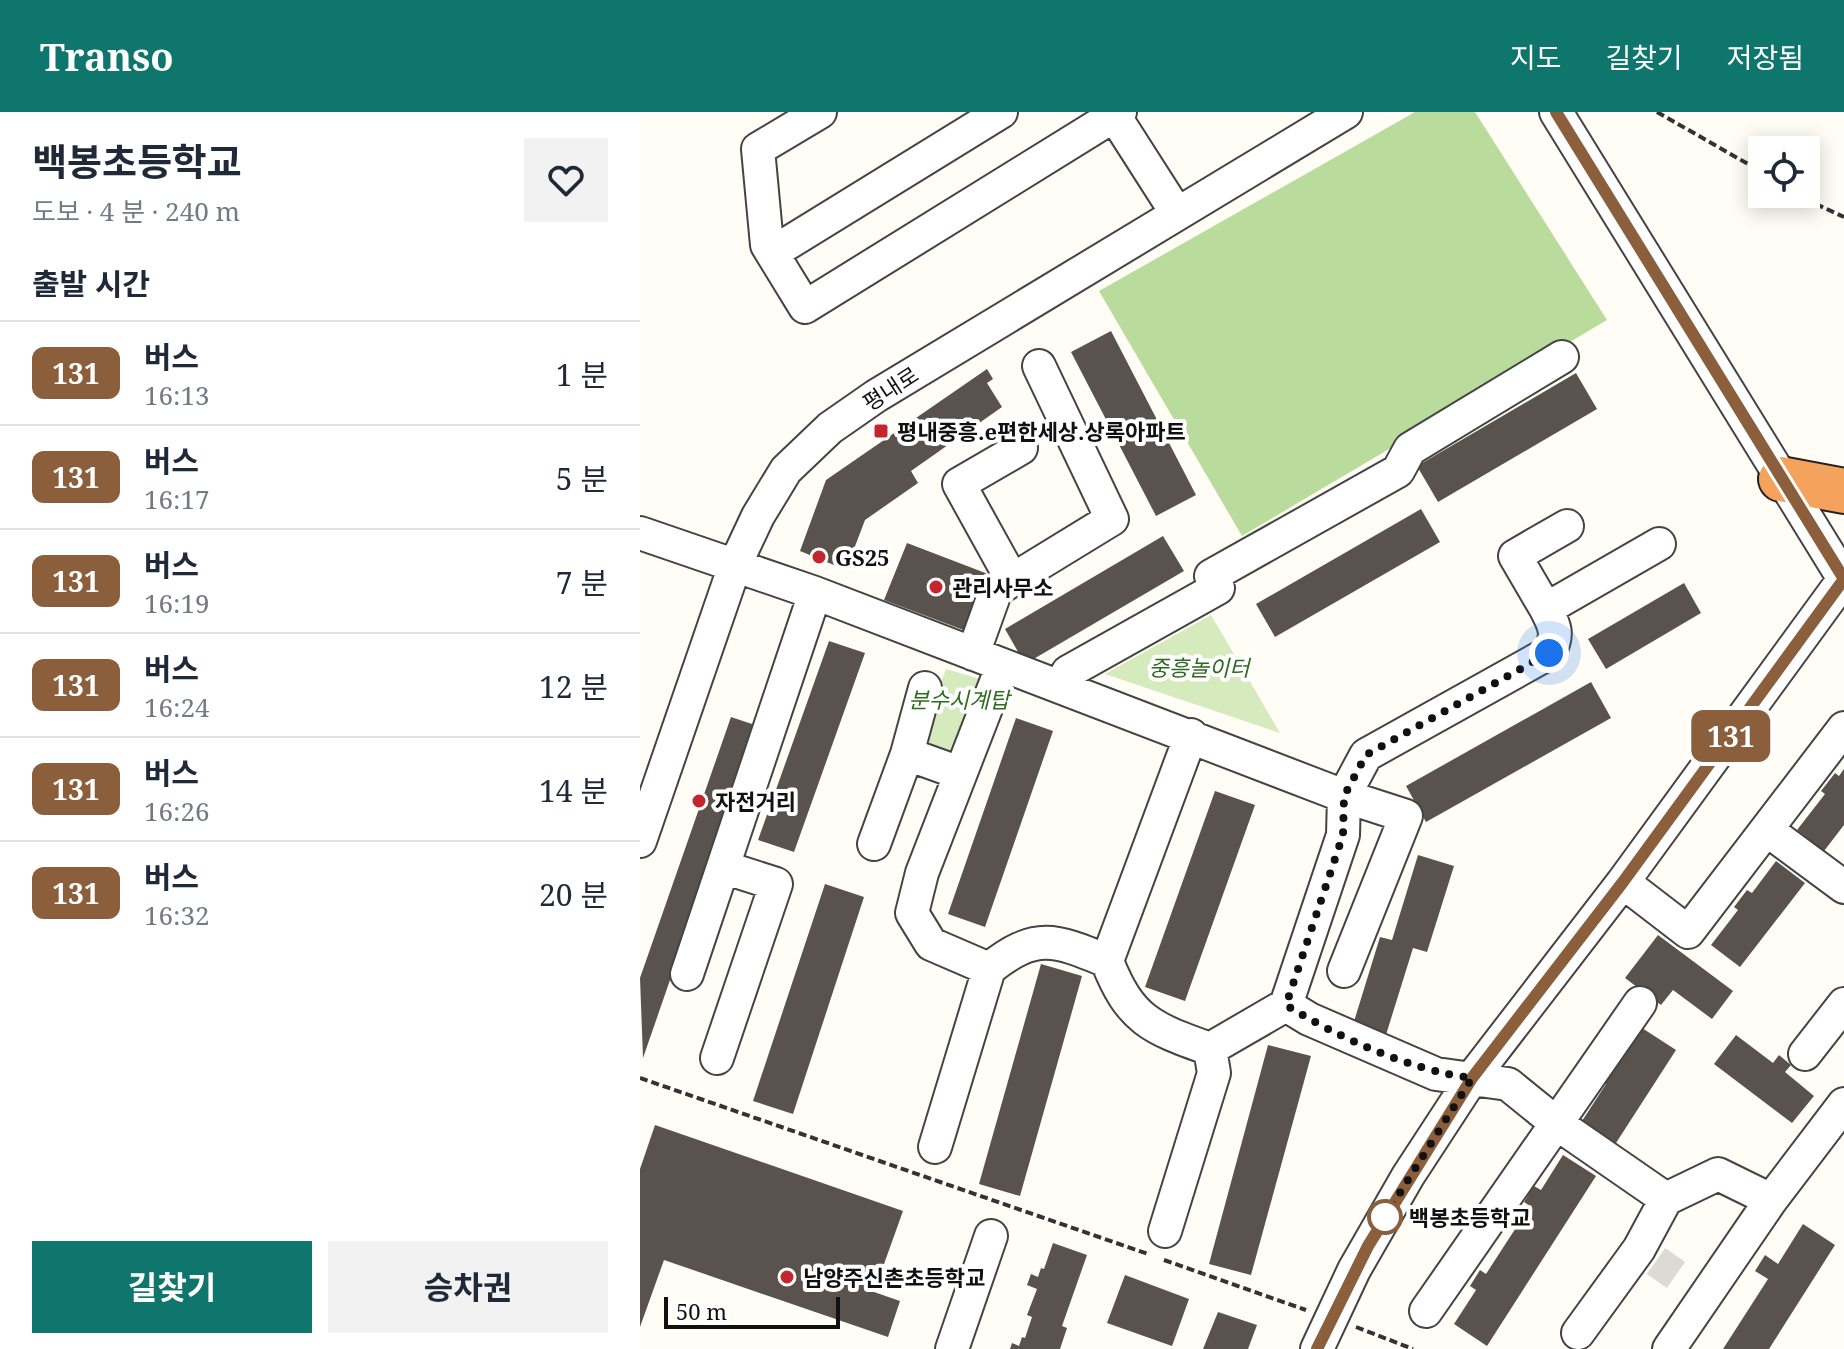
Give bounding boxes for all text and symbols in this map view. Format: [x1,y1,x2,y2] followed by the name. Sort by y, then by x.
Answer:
[40,30,174,82] text: Transo
[1510,38,1561,76] text: 지도
[1605,38,1683,76] text: 길찾기
[1727,38,1804,76] text: 저장됨
[32,135,242,187] text: 백봉초등학교
[1748,136,1820,208] map controls
[1748,136,1820,208] button: locate
[524,138,608,222] button: heart
[32,193,240,229] text: 도보 · 4 분 · 240 m
[32,263,150,304] text: 출발 시간
[144,336,199,377] text: 버스
[52,354,100,392] text: 131
[556,354,608,395] text: 1 분
[856,359,924,417] street label: 평내로
[144,377,210,413] text: 16:13
[897,416,1186,446] place label: 평내중흥.e편한세상.상록아파트
[872,422,890,440] marker: 평내중흥.e편한세상.상록아파트
[144,440,199,481] text: 버스
[52,458,100,496] text: 131
[556,458,608,499] text: 5 분
[144,481,210,517] text: 16:17
[835,542,890,572] place label: GS25
[144,544,199,585] text: 버스
[810,548,828,566] marker: GS25
[52,562,100,600] text: 131
[556,562,608,603] text: 7 분
[952,572,1053,602] place label: 관리사무소
[927,578,945,596] marker: 관리사무소
[144,585,210,621] text: 16:19
[1529,633,1569,673] your location
[144,648,199,689] text: 버스
[1148,652,1252,682] park label: 중흥놀이터
[52,666,100,704] text: 131
[539,666,608,707] text: 12 분
[908,684,1012,714] park label: 분수시계탑
[144,689,210,725] text: 16:24
[1685,710,1777,762] line badge: 131
[1707,717,1755,755] text: 131
[144,752,199,793] text: 버스
[52,770,100,808] text: 131
[539,770,608,811] text: 14 분
[715,786,796,816] place label: 자전거리
[690,792,708,810] marker: 자전거리
[144,793,210,829] text: 16:26
[144,856,199,897] text: 버스
[52,874,100,912] text: 131
[539,874,608,915] text: 20 분
[144,897,210,933] text: 16:32
[1368,1200,1402,1234] marker: 백봉초등학교
[1409,1202,1530,1232] place label: 백봉초등학교
[32,1241,312,1333] button: 길찾기
[328,1241,608,1333] button: 승차권
[803,1262,985,1292] place label: 남양주신촌초등학교
[778,1268,796,1286] marker: 남양주신촌초등학교
[664,1293,840,1329] scale bar
[676,1296,727,1326] text: 50 m

